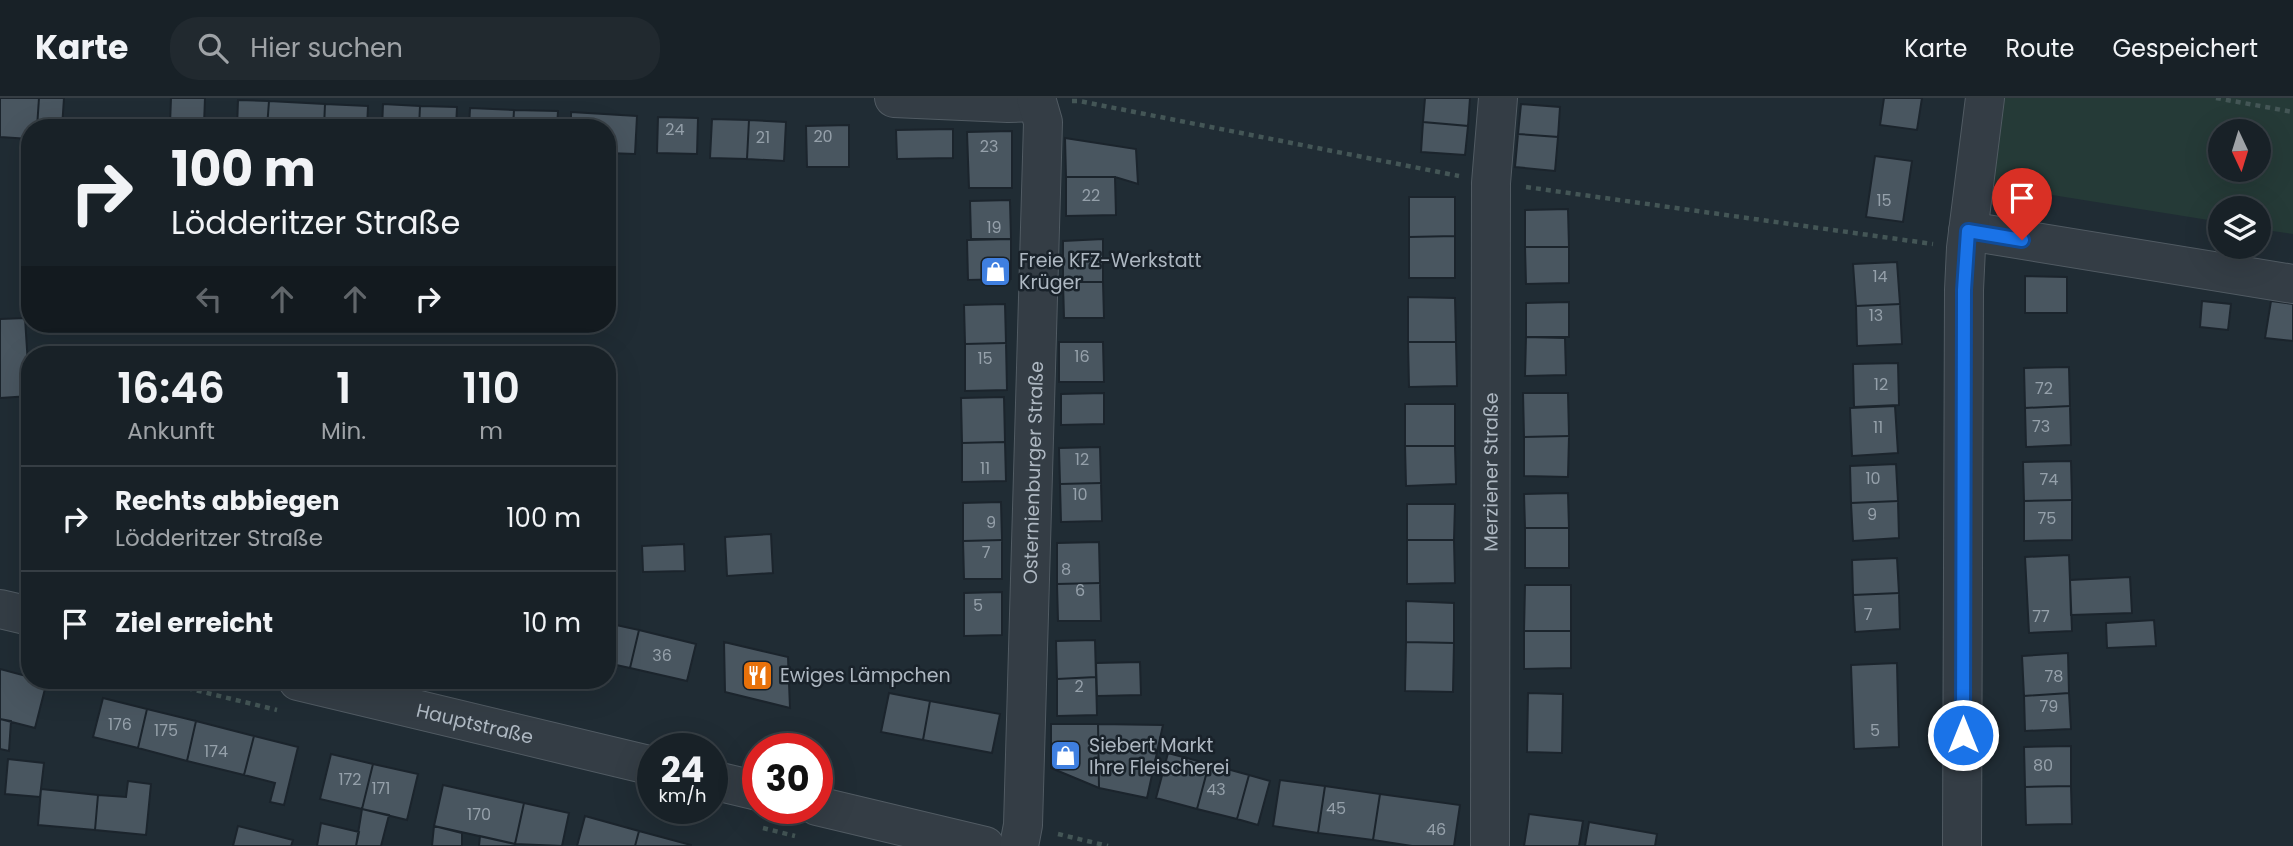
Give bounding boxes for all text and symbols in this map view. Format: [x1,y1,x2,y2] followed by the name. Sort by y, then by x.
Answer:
[170,17,660,80] search box
[35,24,128,71] text: Karte
[194,29,232,67] icon: search
[250,30,403,66] text: Hier suchen
[1904,32,1967,65] text: Karte
[2005,32,2074,65] text: Route
[2112,32,2258,65] text: Gespeichert
[665,118,685,141] house number: 24
[2208,119,2272,182] north arrow
[2208,119,2271,259] map controls
[813,125,833,148] house number: 20
[756,126,770,149] house number: 21
[171,135,316,203] text: 100 m
[980,135,998,158] house number: 23
[56,147,147,238] icon: right
[1992,168,2052,240] pin
[2003,179,2041,217] icon: arrive
[1082,184,1100,207] house number: 22
[1876,189,1892,212] house number: 15
[2208,196,2271,259] button: layers
[171,200,460,245] text: Lödderitzer Straße
[986,216,1002,239] house number: 19
[1019,247,1201,296] place label: Freie KFZ-Werkstatt Krüger
[979,254,1013,288] shop icon: Freie KFZ-Werkstatt Krüger
[1872,265,1888,288] house number: 14
[190,280,228,318] icon: left
[263,280,301,318] icon: ahead
[336,280,374,318] icon: ahead
[409,280,447,318] icon: right
[1869,304,1883,327] house number: 13
[1074,345,1090,368] house number: 16
[977,347,993,370] house number: 15
[117,359,225,418] text: 16:46
[336,359,351,418] text: 1
[462,359,520,418] text: 110
[1016,361,1050,584] street label: Osternienburger Straße
[1874,373,1888,396] house number: 12
[2035,377,2053,400] house number: 72
[1477,392,1504,552] street label: Merziener Straße
[127,415,215,447] text: Ankunft
[321,415,366,447] text: Min.
[479,415,503,447] text: m
[2032,415,2050,438] house number: 73
[1873,416,1883,439] house number: 11
[1075,448,1089,471] house number: 12
[980,457,990,480] house number: 11
[1865,467,1881,490] house number: 10
[2040,468,2058,491] house number: 74
[115,483,340,519] text: Rechts abbiegen
[1072,483,1088,506] house number: 10
[56,500,94,538] icon: right
[506,500,581,536] text: 100 m
[1867,503,1877,526] house number: 9
[2038,507,2056,530] house number: 75
[986,511,996,534] house number: 9
[115,522,323,554] text: Lödderitzer Straße
[982,541,991,564] house number: 7
[1061,558,1071,581] house number: 8
[1075,579,1085,602] house number: 6
[973,594,983,617] house number: 5
[1864,603,1873,626] house number: 7
[56,605,94,643] icon: arrive
[115,605,273,641] text: Ziel erreicht
[523,605,581,641] text: 10 m
[2032,605,2050,628] house number: 77
[652,644,672,667] house number: 36
[740,658,774,692] restaurant icon: Ewiges Lämpchen
[780,662,951,689] place label: Ewiges Lämpchen
[2045,665,2063,688] house number: 78
[1074,675,1084,698] house number: 2
[2040,695,2058,718] house number: 79
[414,696,536,750] street label: Hauptstraße
[1926,698,2000,772] position arrow
[108,713,132,736] house number: 176
[154,719,178,742] house number: 175
[1870,719,1880,742] house number: 5
[1089,732,1229,781] place label: Siebert Markt Ihre Fleischerei
[742,733,833,824] speed limit sign: 30
[1049,739,1083,773] shop icon: Siebert Markt Ihre Fleischerei
[204,740,228,763] house number: 174
[661,745,704,794] text: 24
[2033,754,2053,777] house number: 80
[338,768,362,791] house number: 172
[372,777,390,800] house number: 171
[1206,778,1226,801] house number: 43
[659,783,706,808] text: km/h
[1326,797,1346,820] house number: 45
[467,803,491,826] house number: 170
[1426,818,1446,841] house number: 46

